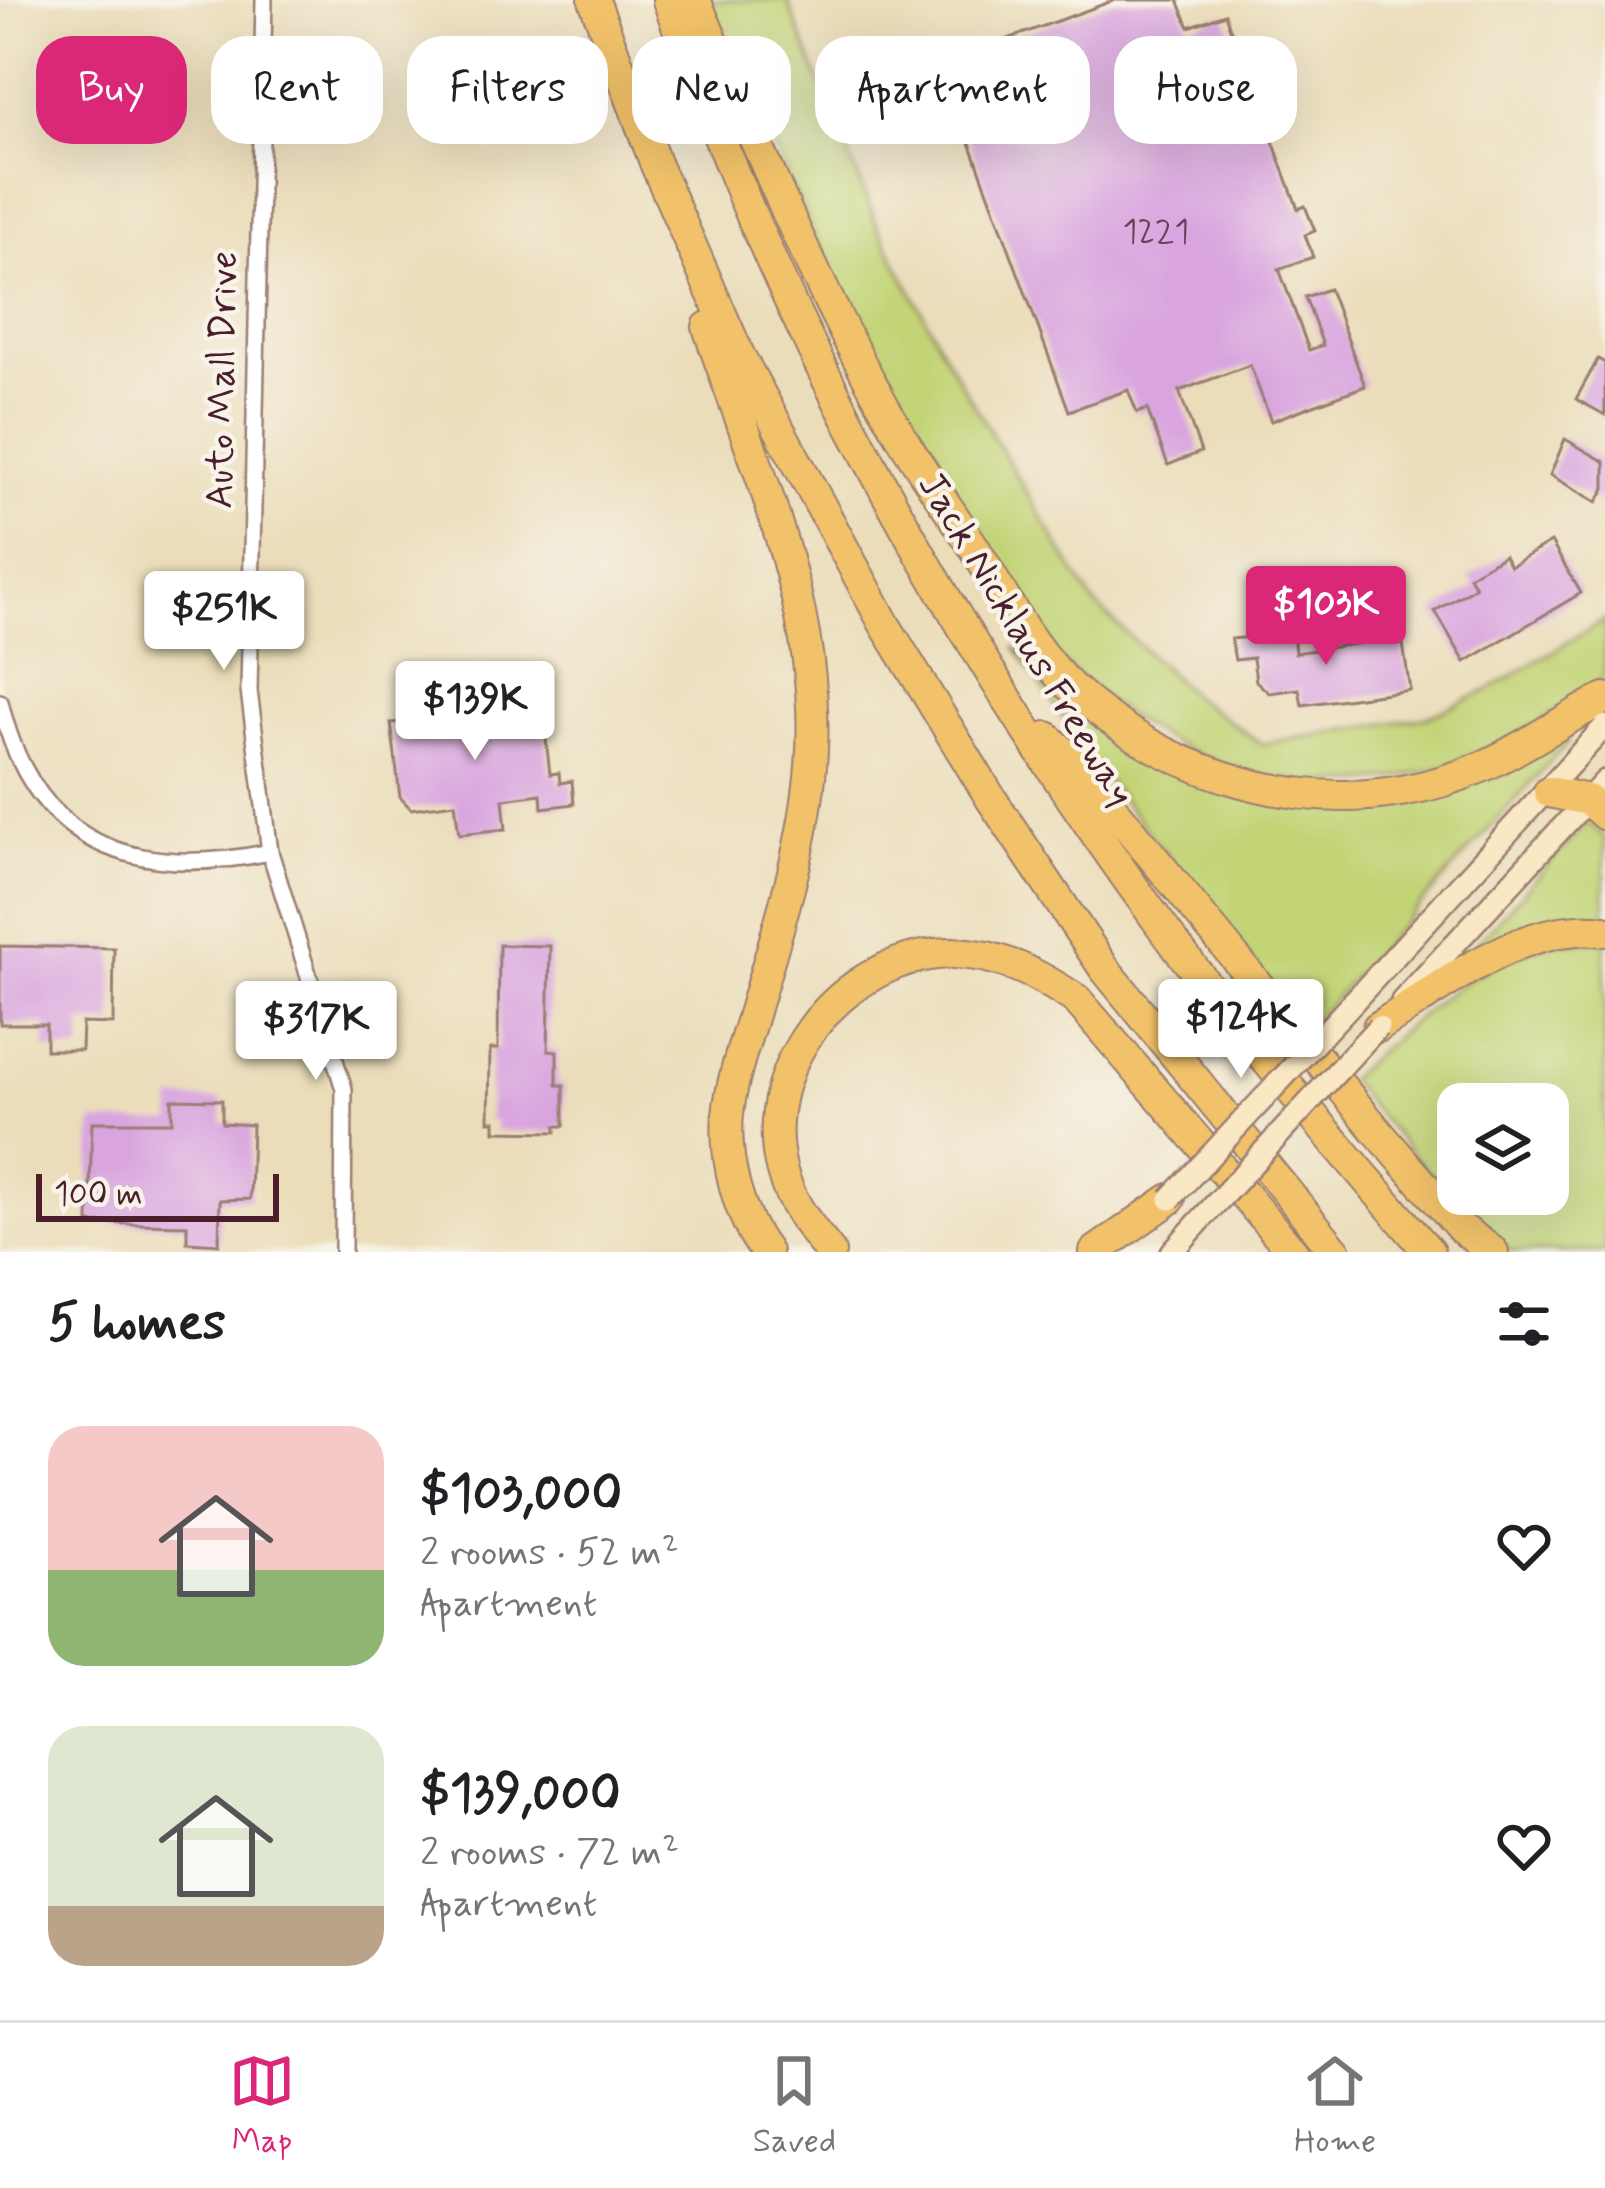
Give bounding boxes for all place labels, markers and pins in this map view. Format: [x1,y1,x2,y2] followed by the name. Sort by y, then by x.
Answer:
[1242,566,1410,668] pin: $103K
[140,571,308,673] pin: $251K
[391,661,559,763] pin: $139K
[1157,979,1325,1081] pin: $124K
[232,981,400,1083] pin: $317K

